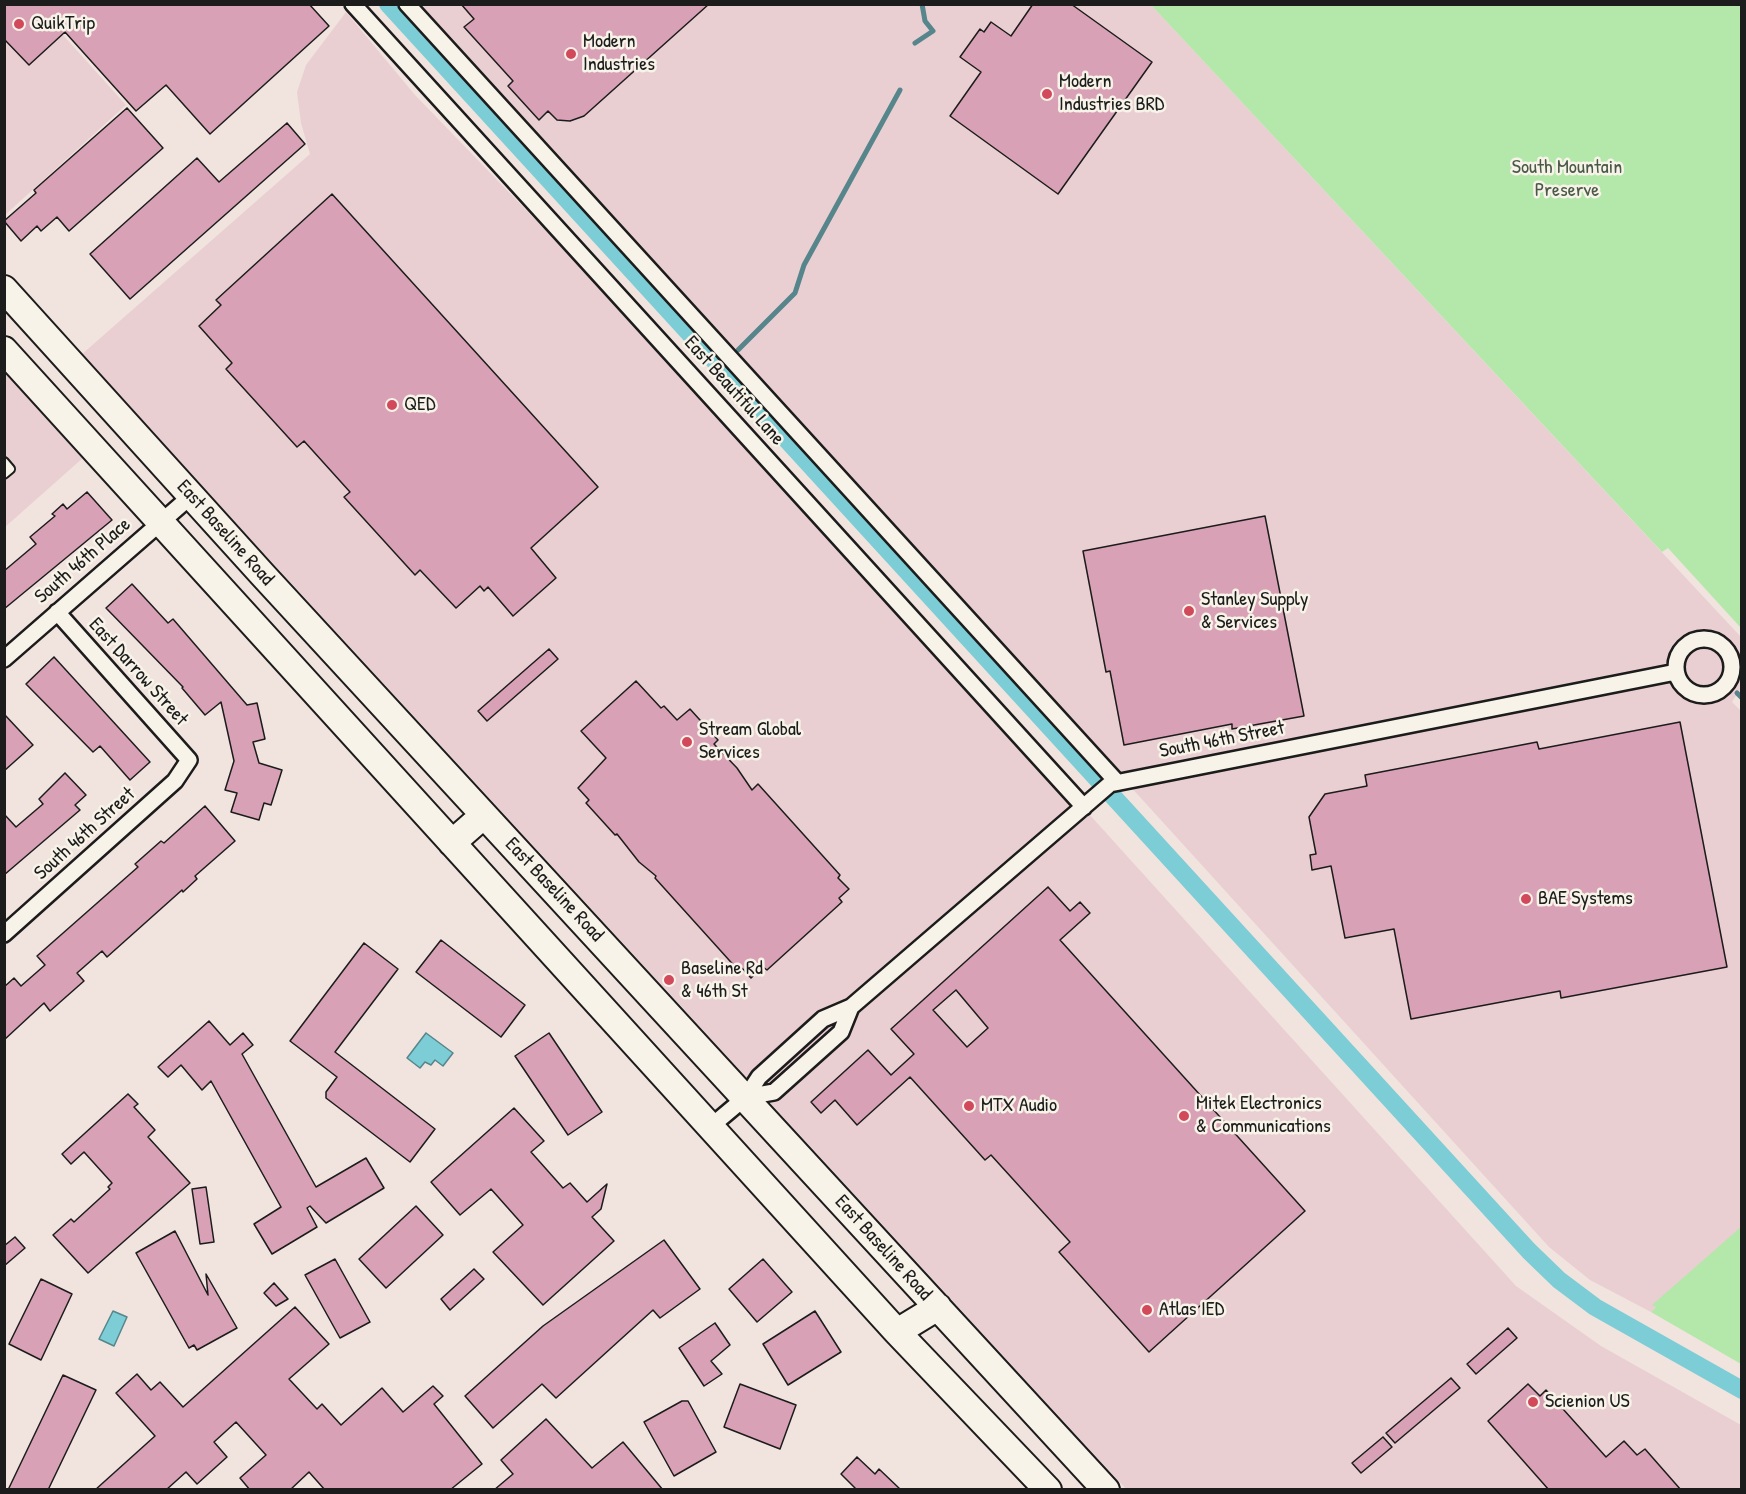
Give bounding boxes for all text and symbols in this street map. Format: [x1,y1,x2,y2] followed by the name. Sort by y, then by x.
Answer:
[31,12,95,36] place label: QuikTrip
[12,17,26,31] marker: QuikTrip
[583,30,655,77] place label: Modern Industries
[564,47,578,61] marker: Modern Industries
[1059,70,1164,117] place label: Modern Industries BRD
[1040,87,1054,101] marker: Modern Industries BRD
[1512,156,1622,203] park label: South Mountain Preserve
[679,331,789,451] street label: East Beautiful Lane
[404,393,435,417] place label: QED
[385,398,399,412] marker: QED
[171,475,279,591] street label: East Baseline Road
[30,513,136,609] street label: South 46th Place
[1201,588,1308,635] place label: Stanley Supply & Services
[1182,604,1196,618] marker: Stanley Supply & Services
[83,613,193,731] street label: East Darrow Street
[1157,716,1287,764] street label: South 46th Street
[699,718,801,765] place label: Stream Global Services
[680,735,694,749] marker: Stream Global Services
[30,783,140,885] street label: South 46th Street
[500,833,608,947] street label: East Baseline Road
[1538,887,1633,911] place label: BAE Systems
[1519,892,1533,906] marker: BAE Systems
[681,957,763,1004] place label: Baseline Rd & 46th St
[662,973,676,987] marker: Baseline Rd & 46th St
[1196,1092,1331,1139] place label: Mitek Electronics & Communications
[981,1094,1057,1118] place label: MTX Audio
[962,1099,976,1113] marker: MTX Audio
[1177,1109,1191,1123] marker: Mitek Electronics & Communications
[829,1190,937,1306] street label: East Baseline Road
[1159,1298,1224,1322] place label: Atlas IED
[1140,1303,1154,1317] marker: Atlas IED
[1545,1390,1630,1414] place label: Scienion US
[1526,1395,1540,1409] marker: Scienion US

